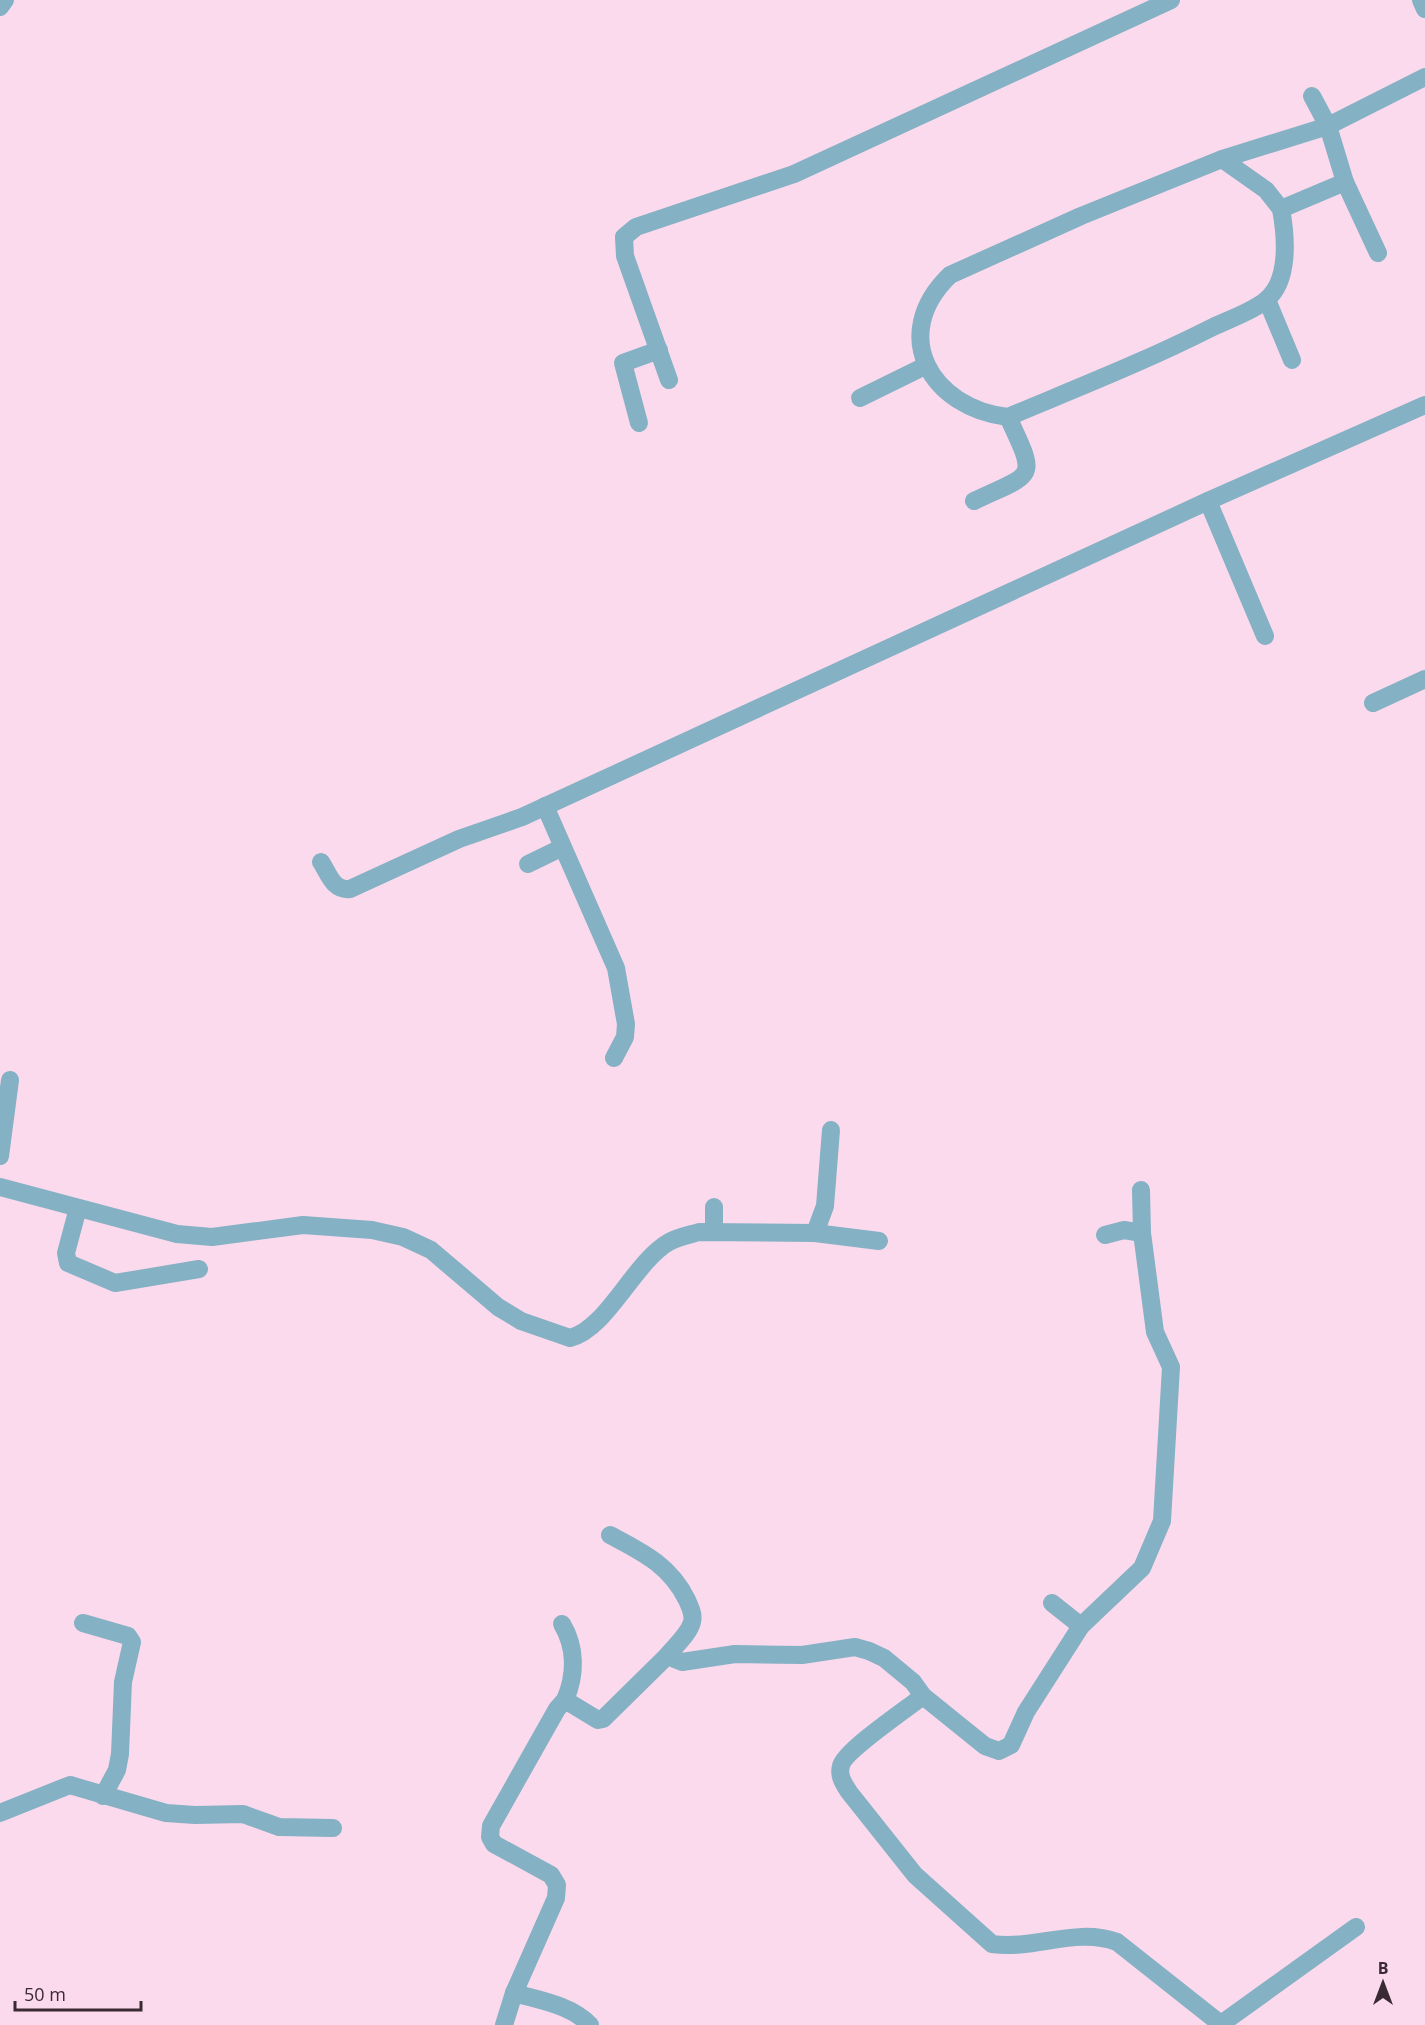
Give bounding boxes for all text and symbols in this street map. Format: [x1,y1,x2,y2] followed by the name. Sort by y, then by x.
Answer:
[1353,1953,1413,2013] north arrow
[1378,1957,1388,1979] text: B
[15,1974,141,2012] scale bar
[24,1982,66,2006] text: 50 m

